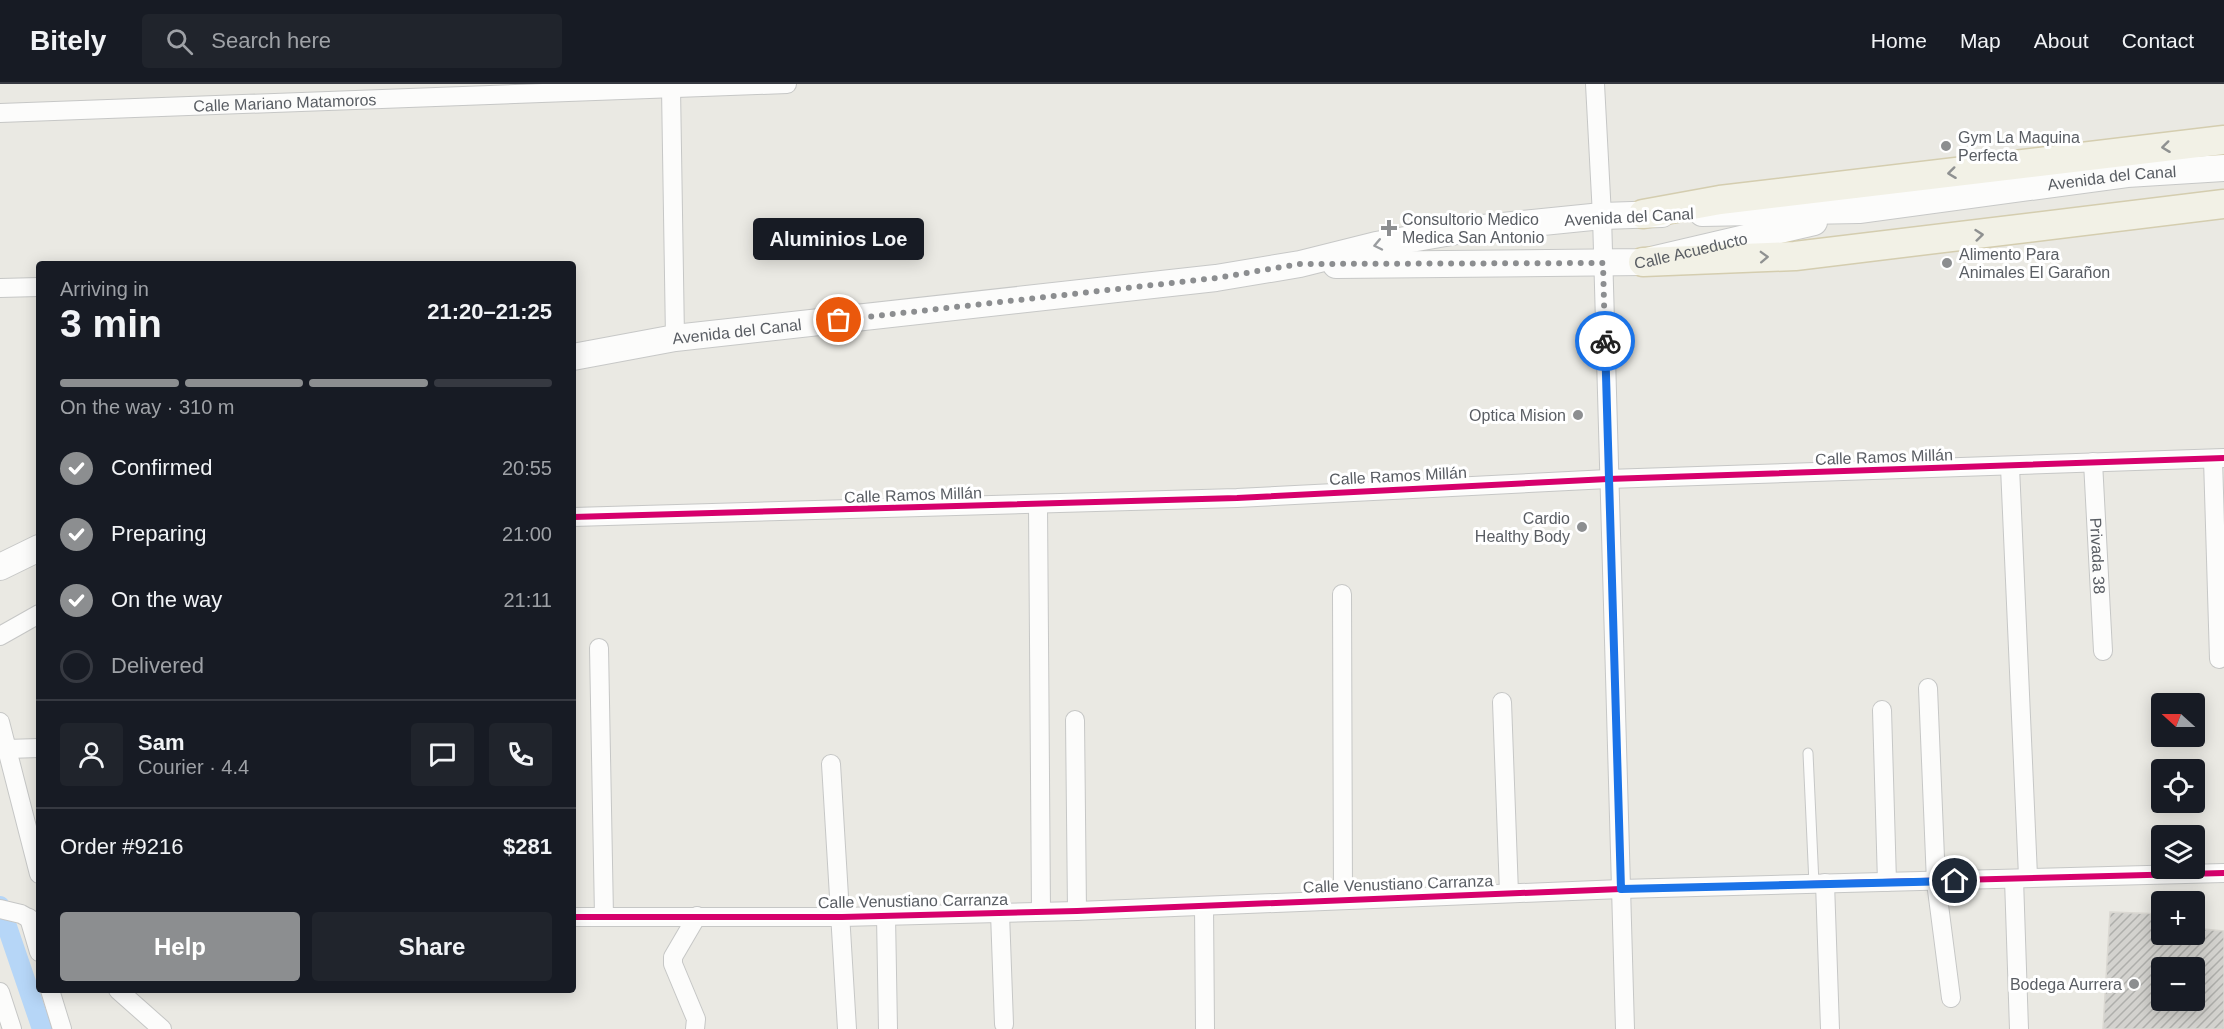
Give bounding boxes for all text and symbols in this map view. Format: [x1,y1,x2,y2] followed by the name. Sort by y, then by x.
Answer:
[142,14,562,68] search box
[30,25,106,56] text: Bitely
[163,25,196,58] icon: search
[211,28,331,53] text: Search here
[1871,29,1927,52] text: Home
[1960,29,2001,52] text: Map
[2034,29,2089,52] text: About
[2122,29,2194,52] text: Contact
[193,91,377,114] street label: Calle Mariano Matamoros
[1958,129,2080,164] place label: Gym La Maquina Perfecta
[1939,139,1953,153] marker: Gym La Maquina Perfecta
[2161,140,2171,153] one-way arrow
[2046,162,2177,193] street label: Avenida del Canal
[1947,166,1956,179] one-way arrow
[1564,205,1694,229] street label: Avenida del Canal
[1402,211,1544,246] place label: Consultorio Medico Medica San Antonio
[754,218,924,260] callout: Aluminios Loe
[1380,219,1398,237] marker: Consultorio Medico Medica San Antonio
[770,228,907,250] text: Aluminios Loe
[1634,229,1749,271] street label: Calle Acueducto
[1975,229,1984,242] one-way arrow
[1373,238,1383,251] one-way arrow
[1959,246,2110,281] place label: Alimento Para Animales El Garañon
[1760,251,1769,264] one-way arrow
[1940,256,1954,270] marker: Alimento Para Animales El Garañon
[60,278,149,300] text: Arriving in
[813,294,864,345] pin
[427,299,552,324] text: 21:20–21:25
[60,302,162,345] text: 3 min
[822,303,855,336] icon: bag
[1575,311,1635,371] courier
[671,316,802,347] street label: Avenida del Canal
[1589,325,1622,358] icon: bike
[60,396,235,418] text: On the way · 310 m
[1469,407,1566,424] place label: Optica Mision
[1571,408,1585,422] marker: Optica Mision
[1815,446,1953,468] street label: Calle Ramos Millán
[60,452,93,485] icon: check
[111,455,212,480] text: Confirmed
[502,457,552,479] text: 20:55
[1329,464,1467,488] street label: Calle Ramos Millán
[844,484,982,506] street label: Calle Ramos Millán
[1475,510,1570,545] place label: Cardio Healthy Body
[2087,517,2108,595] street label: Privada 38
[60,518,93,551] icon: check
[1575,520,1589,534] marker: Cardio Healthy Body
[111,521,206,546] text: Preparing
[502,523,552,545] text: 21:00
[60,584,93,617] icon: check
[111,587,222,612] text: On the way
[503,589,552,611] text: 21:11
[111,653,204,678] text: Delivered
[2151,693,2205,747] north arrow
[2151,693,2205,1011] map controls
[60,723,123,786] button: person
[411,723,474,786] button: chat
[489,723,552,786] button: phone
[138,730,184,755] text: Sam
[138,756,249,778] text: Courier · 4.4
[2151,759,2205,813] button: locate
[2151,825,2205,879] button: layers
[60,834,184,859] text: Order #9216
[503,834,552,859] text: $281
[1929,855,1980,906] pin
[1938,864,1971,897] icon: home
[1303,872,1494,896] street label: Calle Venustiano Carranza
[818,891,1008,911] street label: Calle Venustiano Carranza
[2151,891,2205,945] button: +
[60,912,300,981] button: Help
[312,912,552,981] button: Share
[2151,957,2205,1011] button: −
[2010,976,2122,993] place label: Bodega Aurrera
[2127,977,2141,991] marker: Bodega Aurrera

